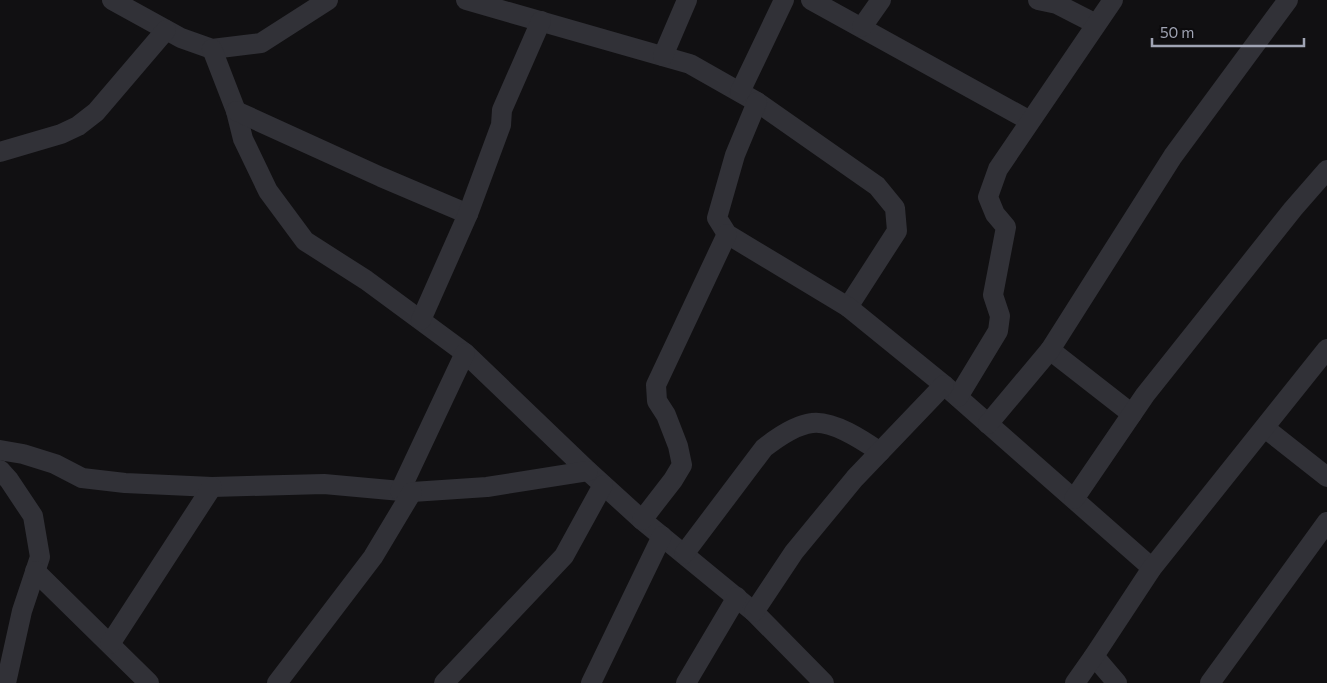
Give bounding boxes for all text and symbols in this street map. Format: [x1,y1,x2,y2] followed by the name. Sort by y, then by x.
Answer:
[1152,15,1304,47] scale bar
[1160,23,1194,41] text: 50 m

